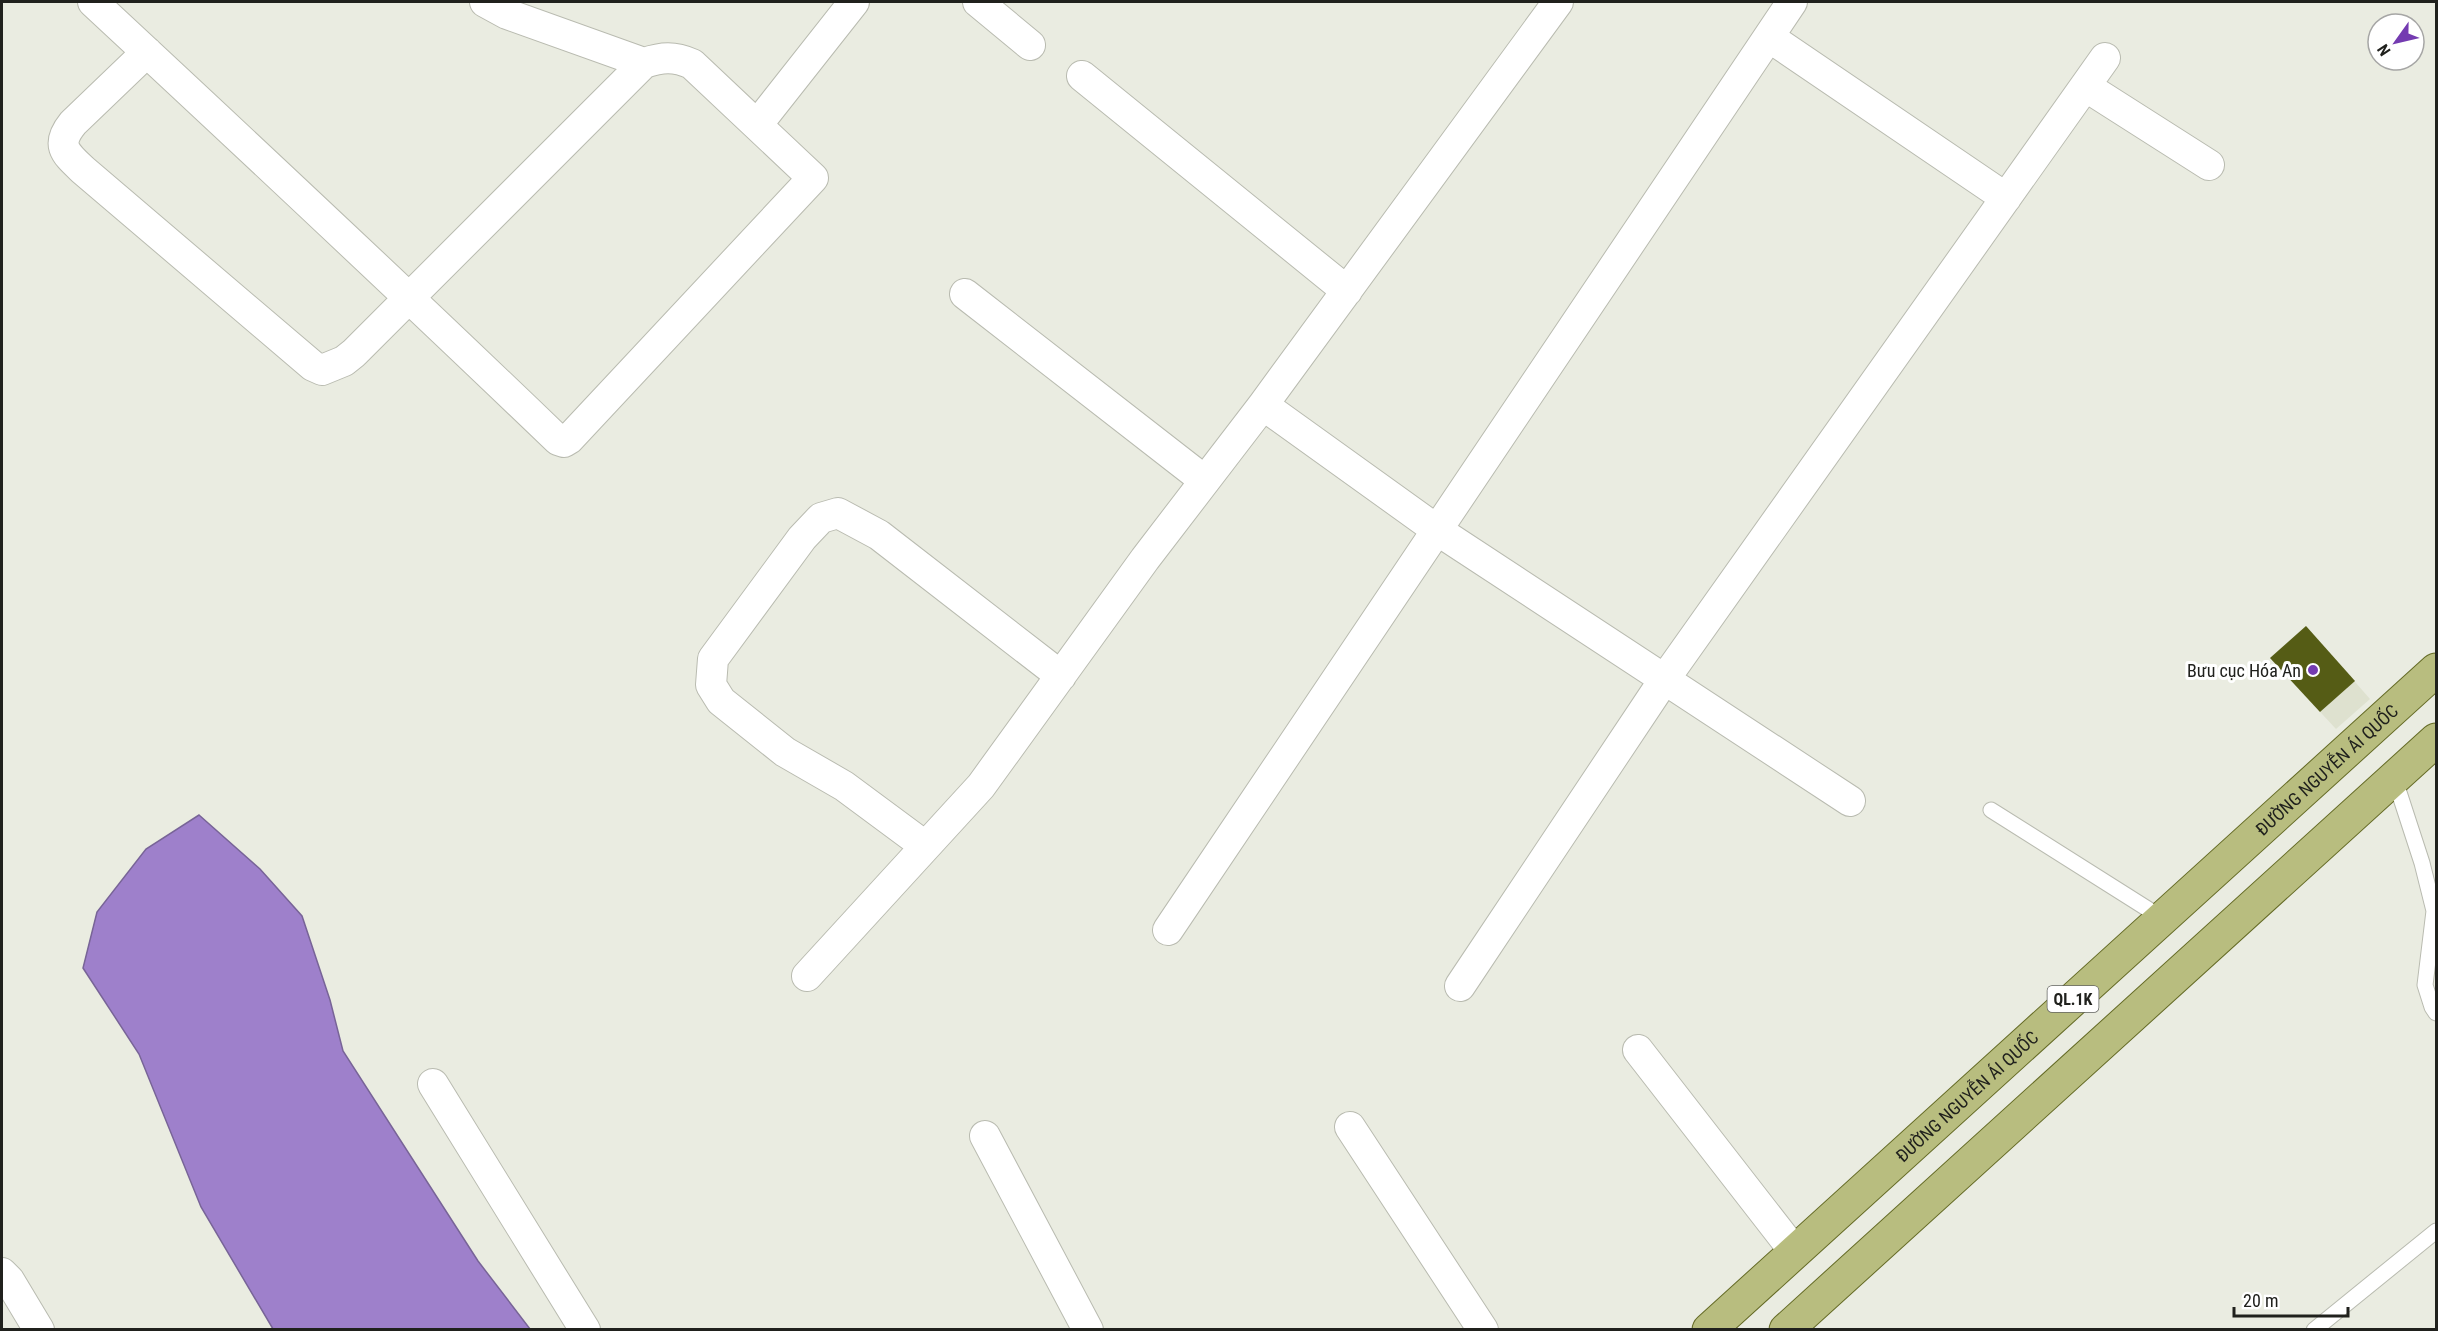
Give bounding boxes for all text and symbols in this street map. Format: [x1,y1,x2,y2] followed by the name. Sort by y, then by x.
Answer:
[2366,12,2426,72] north arrow
[2373,41,2395,59] text: N
[2187,660,2301,681] place label: Bưu cục Hóa An
[2306,663,2320,677] marker: Bưu cục Hóa An
[2251,700,2402,839] street label: ĐƯỜNG NGUYỄN ÁI QUỐC
[2048,986,2098,1012] road number: QL.1K
[1891,1026,2042,1166] street label: ĐƯỜNG NGUYỄN ÁI QUỐC
[2234,1280,2348,1318] scale bar
[2243,1290,2278,1311] text: 20 m

